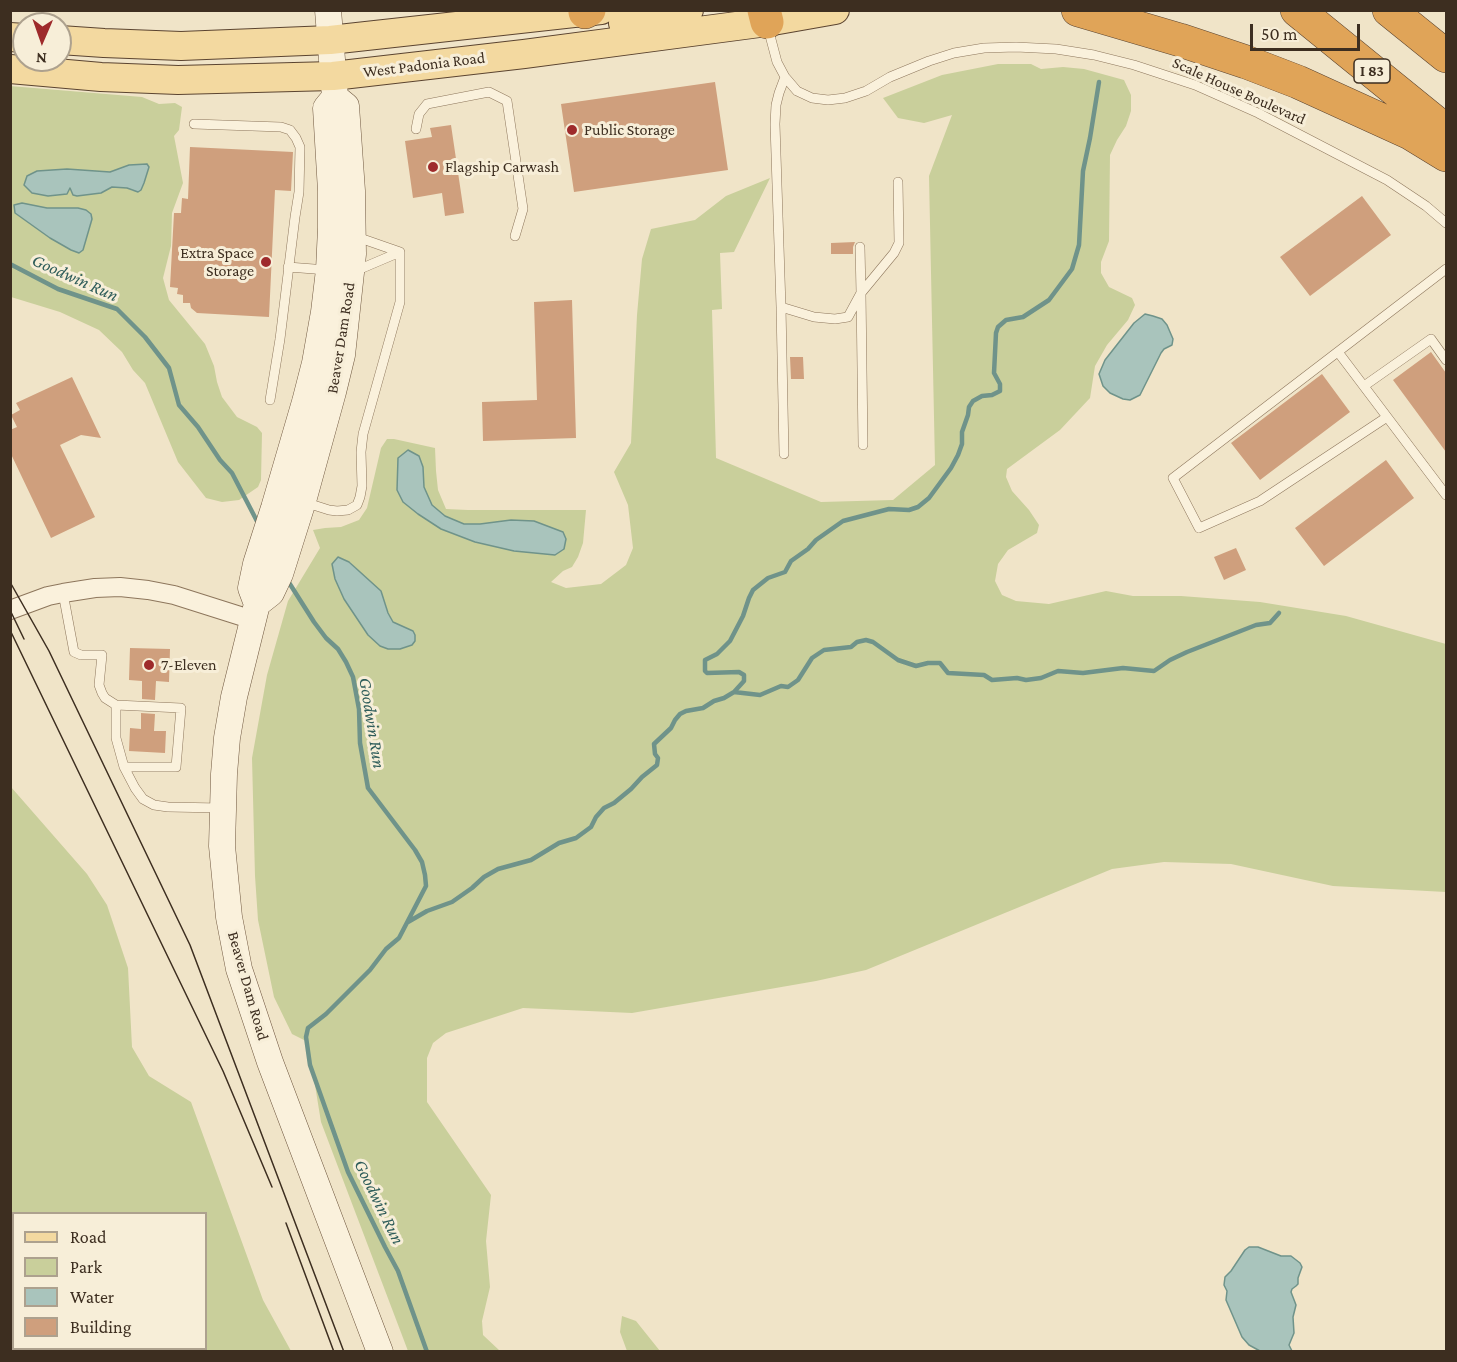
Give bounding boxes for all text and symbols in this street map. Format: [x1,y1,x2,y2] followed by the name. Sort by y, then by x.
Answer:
[12,12,72,72] north arrow
[1253,12,1362,50] scale bar
[1261,24,1298,44] text: 50 m
[362,48,486,82] street label: West Padonia Road
[36,50,47,67] text: N
[1169,53,1309,129] street label: Scale House Boulevard
[1354,59,1390,83] road number: I 83
[584,120,675,140] place label: Public Storage
[565,123,579,137] marker: Public Storage
[445,157,559,177] place label: Flagship Carwash
[426,160,440,174] marker: Flagship Carwash
[180,243,254,281] place label: Extra Space Storage
[29,249,121,307] water label: Goodwin Run
[259,255,273,269] marker: Extra Space Storage
[323,281,359,395] street label: Beaver Dam Road
[161,655,217,675] place label: 7-Eleven
[142,658,156,672] marker: 7-Eleven
[354,676,390,770] water label: Goodwin Run
[223,929,273,1043] street label: Beaver Dam Road
[349,1156,409,1248] water label: Goodwin Run
[12,1212,207,1350] legend
[70,1227,107,1247] text: Road
[70,1257,102,1277] text: Park
[70,1287,114,1307] text: Water
[70,1317,131,1337] text: Building

